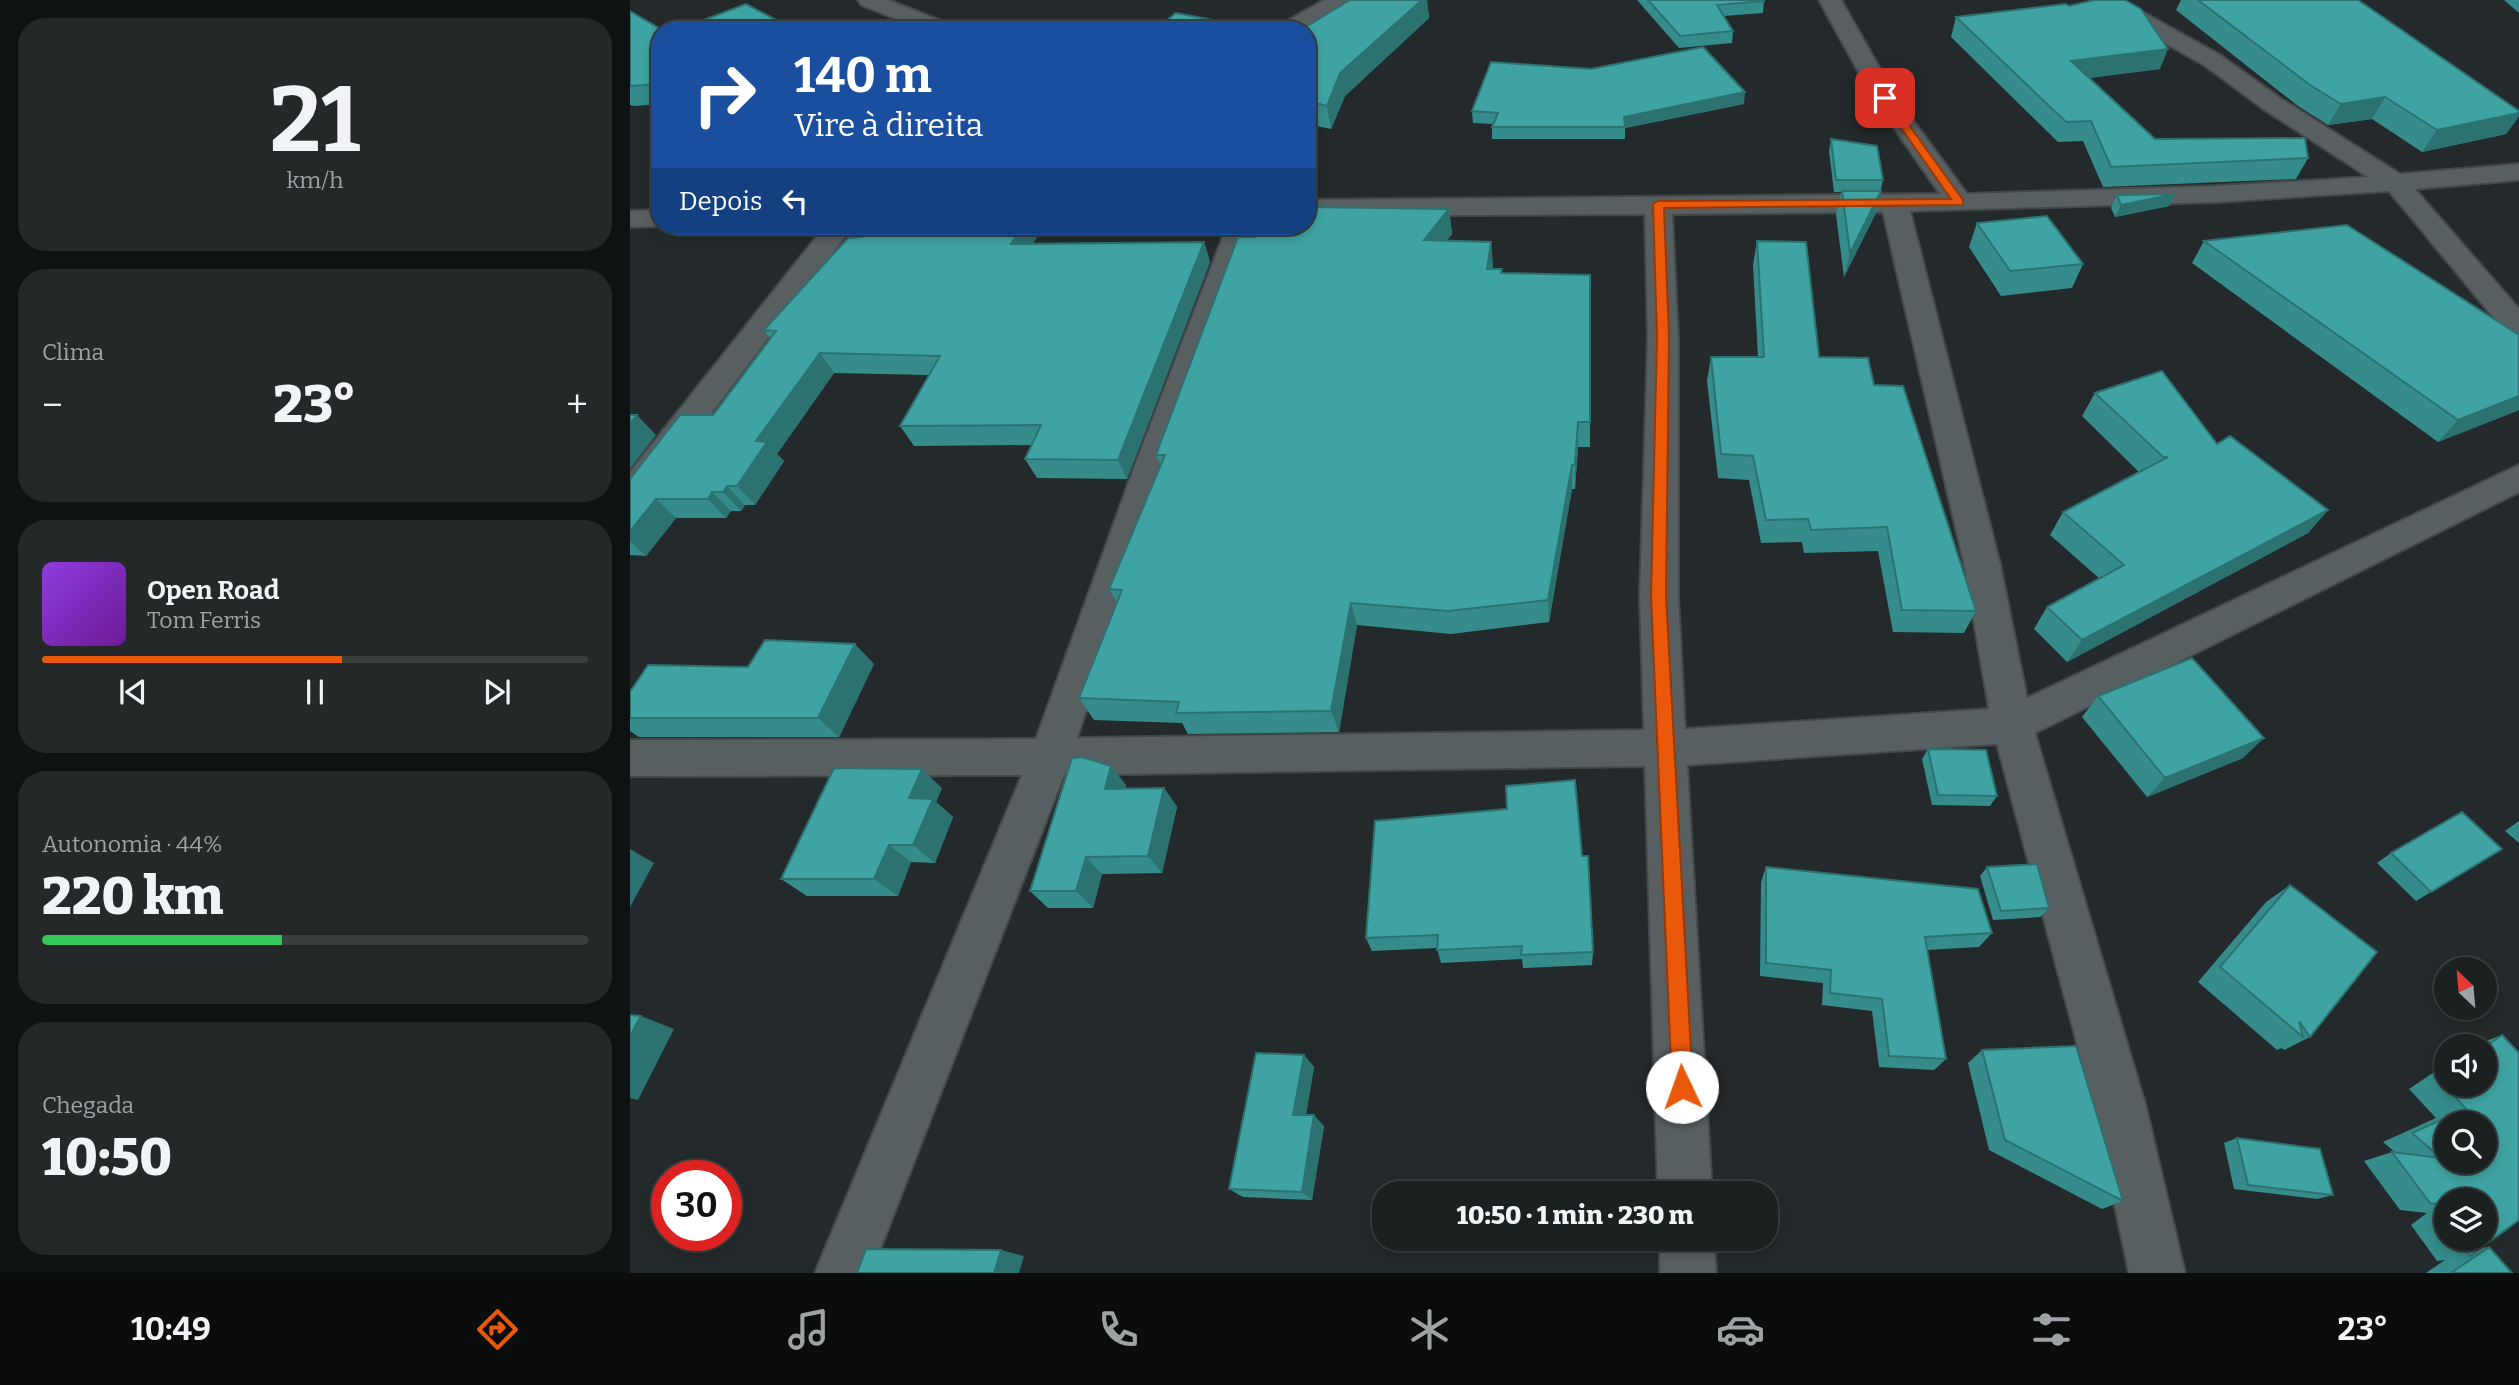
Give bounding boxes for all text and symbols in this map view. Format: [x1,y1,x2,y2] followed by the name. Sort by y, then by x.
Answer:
[794,46,932,105] text: 140 m
[679,49,770,140] icon: right
[270,66,360,175] text: 21
[1855,68,1915,128] pin
[1866,79,1904,117] icon: arrive
[794,106,983,144] text: Vire à direita
[287,166,343,194] text: km/h
[776,182,814,220] icon: left
[679,186,762,217] text: Depois
[42,338,104,366] text: Clima
[273,373,356,436] text: 23°
[42,382,63,428] text: −
[566,382,588,428] text: +
[147,575,279,606] text: Open Road
[147,606,261,634] text: Tom Ferris
[114,673,152,711] icon: previous
[296,673,334,711] icon: pause
[478,673,516,711] icon: next
[42,830,222,858] text: Autonomia · 44%
[42,865,224,928] text: 220 km
[2434,957,2497,1020] north arrow
[2434,957,2497,1251] map controls
[2434,1034,2497,1097] button: sound
[1645,1050,1719,1124] position arrow
[42,1091,134,1119] text: Chegada
[2434,1111,2497,1174] button: search
[42,1126,172,1189] text: 10:50
[651,1160,742,1251] speed limit sign: 30
[2434,1188,2497,1251] button: layers
[1456,1200,1694,1231] text: 10:50 · 1 min · 230 m
[473,1305,522,1354] icon: directions
[784,1305,833,1354] icon: music
[1094,1305,1143,1354] icon: phone
[1405,1305,1454,1354] icon: climate
[1716,1305,1765,1354] icon: car
[2027,1305,2076,1354] icon: filters
[131,1310,211,1348] text: 10:49
[2337,1310,2388,1348] text: 23°

